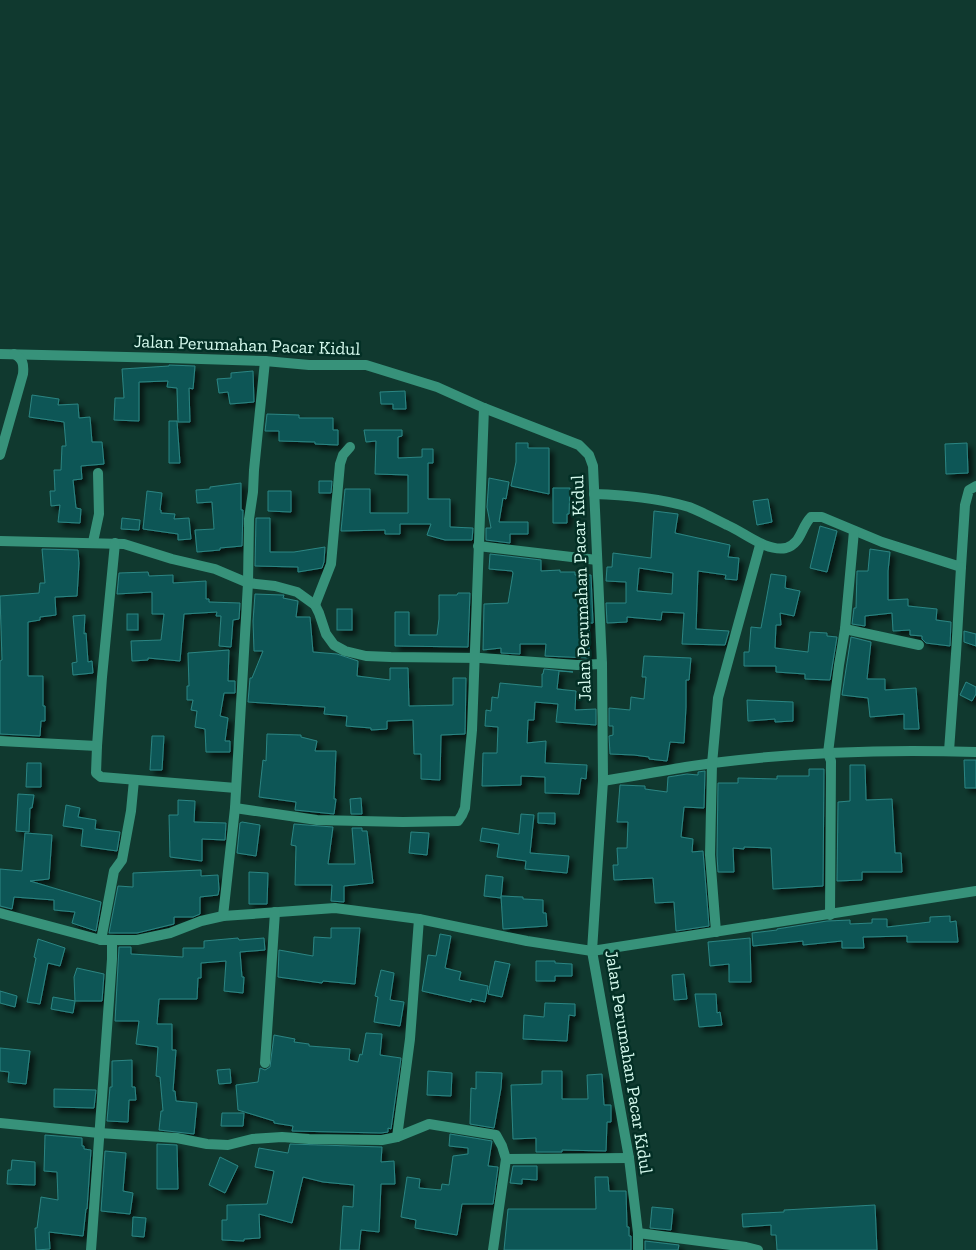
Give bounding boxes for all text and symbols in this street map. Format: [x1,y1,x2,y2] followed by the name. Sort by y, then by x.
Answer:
[133,330,361,360] street label: Jalan Perumahan Pacar Kidul
[566,474,596,702] street label: Jalan Perumahan Pacar Kidul
[600,948,658,1176] street label: Jalan Perumahan Pacar Kidul

